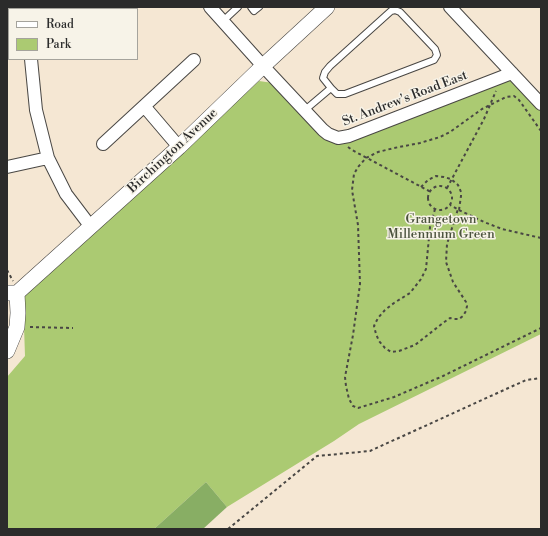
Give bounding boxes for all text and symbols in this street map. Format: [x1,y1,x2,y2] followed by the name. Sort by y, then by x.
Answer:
[8,8,138,60] legend
[46,17,74,32] text: Road
[46,37,71,52] text: Park
[340,68,470,130] street label: St. Andrew's Road East
[125,105,221,197] street label: Birchington Avenue
[387,212,495,243] park label: Grangetown Millennium Green

